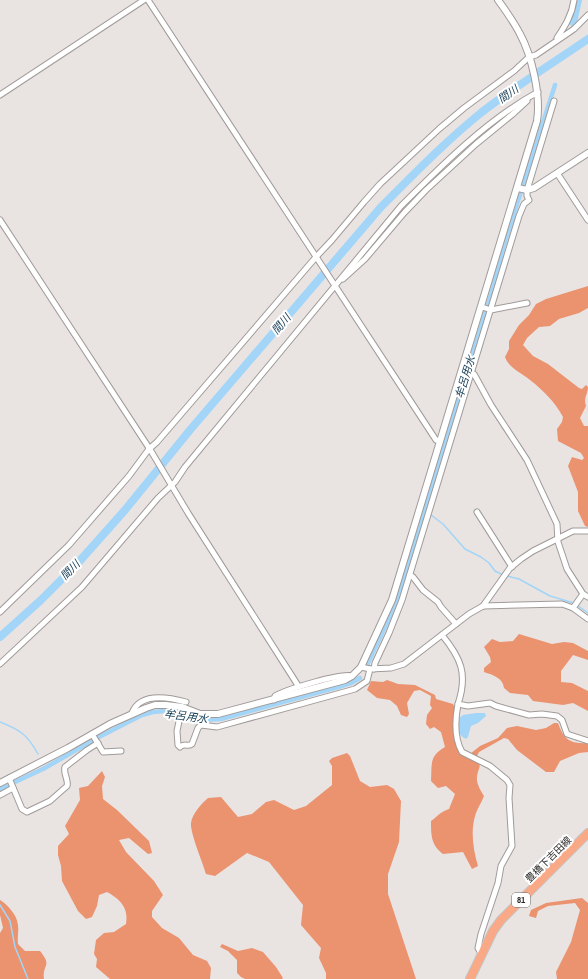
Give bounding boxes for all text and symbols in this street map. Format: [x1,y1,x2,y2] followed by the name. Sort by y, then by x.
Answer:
[495,81,522,106] water label: 間川
[269,310,294,337] water label: 間川
[452,353,478,400] water label: 牟呂用水
[57,557,83,583] water label: 間川
[163,706,210,726] water label: 牟呂用水
[523,834,574,885] street label: 豊橋下吉田線
[512,893,530,907] road number: 81

